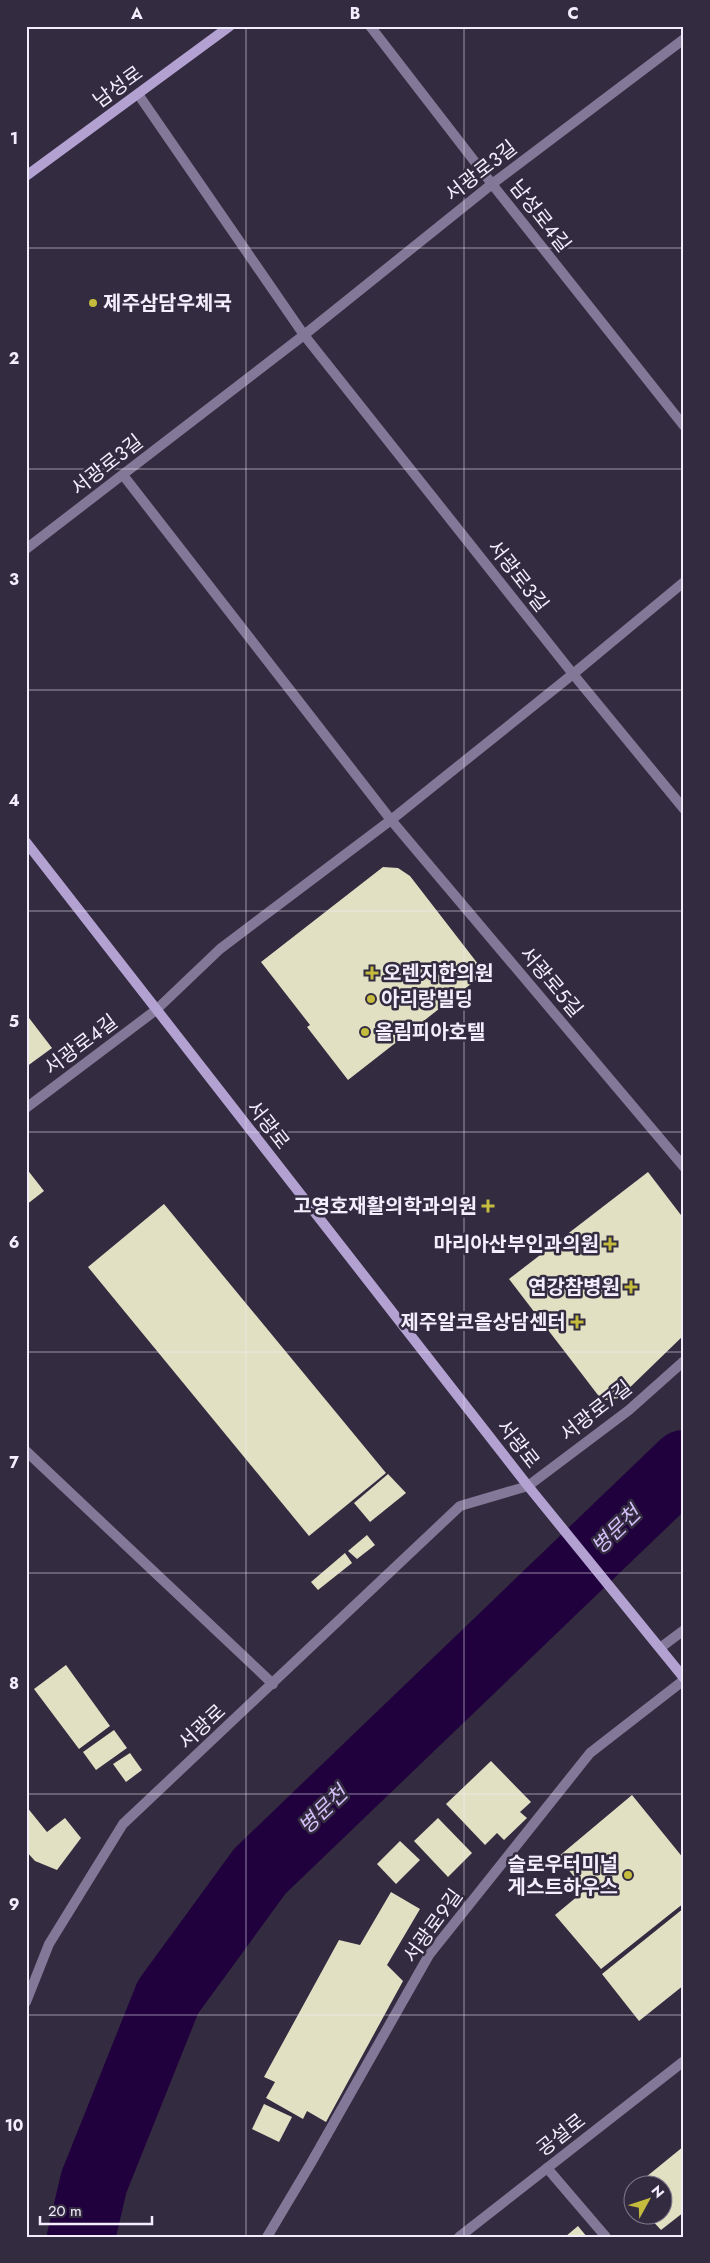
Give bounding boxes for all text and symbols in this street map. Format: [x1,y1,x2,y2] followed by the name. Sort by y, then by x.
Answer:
[130,2,143,25] text: A
[350,2,360,25] text: B
[567,2,579,25] text: C
[87,59,149,115] street label: 남성로
[10,127,18,150] text: 1
[439,134,523,208] street label: 서광로3길
[502,173,578,259] street label: 남성로4길
[103,289,232,318] place label: 제주삼담우체국
[87,297,99,309] marker: 제주삼담우체국
[9,347,19,370] text: 2
[65,428,149,502] street label: 서광로3길
[481,534,555,618] street label: 서광로3길
[9,568,19,591] text: 3
[8,789,20,812] text: 4
[513,940,589,1024] street label: 서광로5길
[383,959,493,988] place label: 오렌지한의원
[365,966,379,980] marker: 오렌지한의원
[381,985,473,1014] place label: 아리랑빌딩
[365,993,377,1005] marker: 아리랑빌딩
[38,1008,124,1082] street label: 서광로4길
[9,1010,19,1033] text: 5
[375,1018,485,1047] place label: 올림피아호텔
[359,1026,371,1038] marker: 올림피아호텔
[240,1094,296,1156] street label: 서광로
[293,1192,477,1221] place label: 고영호재활의학과의원
[481,1199,495,1213] marker: 고영호재활의학과의원
[433,1230,599,1259] place label: 마리아산부인과의원
[9,1231,19,1254] text: 6
[603,1237,617,1251] marker: 마리아산부인과의원
[528,1273,620,1302] place label: 연강참병원
[624,1280,638,1294] marker: 연강참병원
[400,1308,566,1337] place label: 제주알코올상담센터
[570,1315,584,1329] marker: 제주알코올상담센터
[554,1374,638,1448] street label: 서광로7길
[490,1413,546,1475] street label: 서광로
[9,1451,19,1474] text: 7
[585,1497,649,1561] water label: 병문천
[9,1672,19,1695] text: 8
[172,1698,232,1756] street label: 서광로
[292,1777,356,1841] water label: 병문천
[508,1850,618,1902] place label: 슬로우터미널 게스트하우스
[622,1869,634,1881] marker: 슬로우터미널 게스트하우스
[396,1883,470,1969] street label: 서광로9길
[9,1893,19,1916] text: 9
[530,2107,592,2163] street label: 공설로
[5,2114,23,2137] text: 10
[622,2176,672,2226] north arrow
[647,2181,669,2202] text: N
[40,2193,152,2225] scale bar
[48,2200,82,2222] text: 20 m

